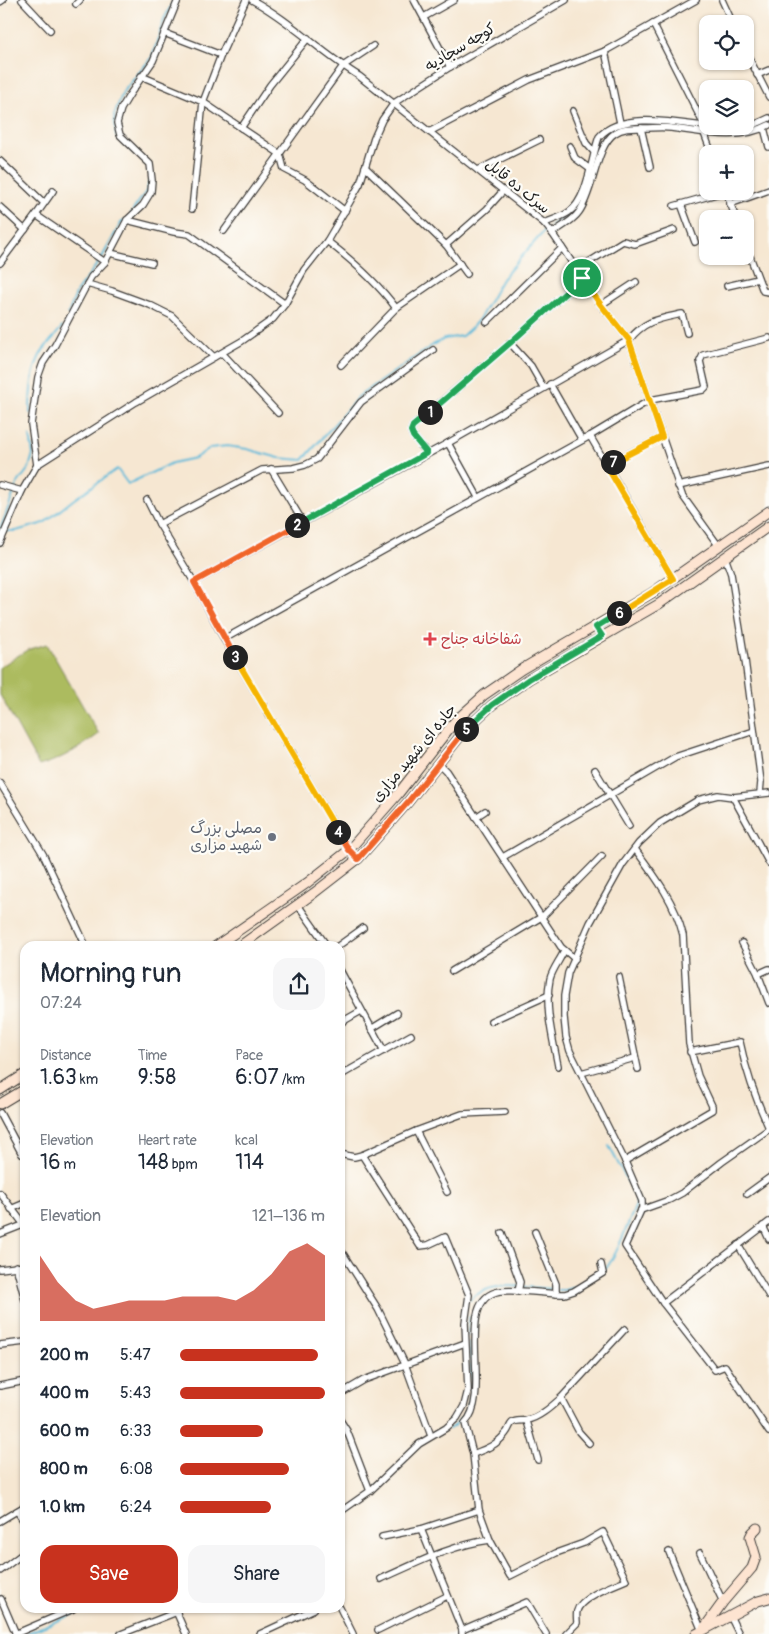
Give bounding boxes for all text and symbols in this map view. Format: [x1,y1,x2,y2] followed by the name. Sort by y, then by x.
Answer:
[699,15,754,265] map controls
[699,15,754,70] button: locate
[422,19,499,76] street label: کوچه سجادیه
[699,80,754,135] button: layers
[699,145,754,200] button: +
[482,155,554,218] street label: سرک ده قابل
[699,210,754,265] button: −
[561,257,603,299] pin
[568,264,596,292] icon: arrive
[418,400,442,424] pin: 1
[428,404,433,421] text: 1
[600,450,626,474] pin: 7
[610,454,617,471] text: 7
[284,512,310,538] pin: 2
[294,517,301,534] text: 2
[606,600,632,626] pin: 6
[615,605,624,622] text: 6
[441,630,522,649] place label: شفاخانه جناح
[423,632,437,646] marker: شفاخانه جناح
[222,644,248,670] pin: 3
[232,649,239,666] text: 3
[368,700,461,806] street label: جاده ای شهید مزاری
[454,716,478,742] pin: 5
[463,721,470,738] text: 5
[190,819,262,855] place label: مصلی بزرگ شهید مزاری
[326,820,350,844] pin: 4
[334,824,343,841] text: 4
[266,831,278,843] marker: مصلی بزرگ شهید مزاری
[40,956,182,991] text: Morning run
[273,958,325,1010] button: share
[40,993,82,1013] text: 07:24
[40,1047,91,1064] text: Distance
[138,1047,167,1064] text: Time
[235,1047,263,1064] text: Pace
[40,1064,77,1091] text: 1.63
[138,1064,176,1091] text: 9:58
[235,1064,279,1091] text: 6:07
[77,1071,98,1088] text: km
[279,1071,305,1088] text: /km
[40,1132,93,1149] text: Elevation
[138,1132,197,1149] text: Heart rate
[235,1132,258,1149] text: kcal
[40,1149,60,1176] text: 16
[138,1149,169,1176] text: 148
[235,1149,264,1176] text: 114
[60,1156,76,1173] text: m
[169,1156,198,1173] text: bpm
[40,1206,101,1226] text: Elevation
[252,1206,325,1226] text: 121–136 m
[40,1345,88,1365] text: 200 m
[120,1345,151,1365] text: 5:47
[40,1383,89,1403] text: 400 m
[120,1383,151,1403] text: 5:43
[40,1421,89,1441] text: 600 m
[120,1421,151,1441] text: 6:33
[40,1459,88,1479] text: 800 m
[120,1459,153,1479] text: 6:08
[40,1497,85,1517] text: 1.0 km
[120,1497,152,1517] text: 6:24
[40,1545,178,1603] button: Save
[188,1545,325,1603] button: Share

